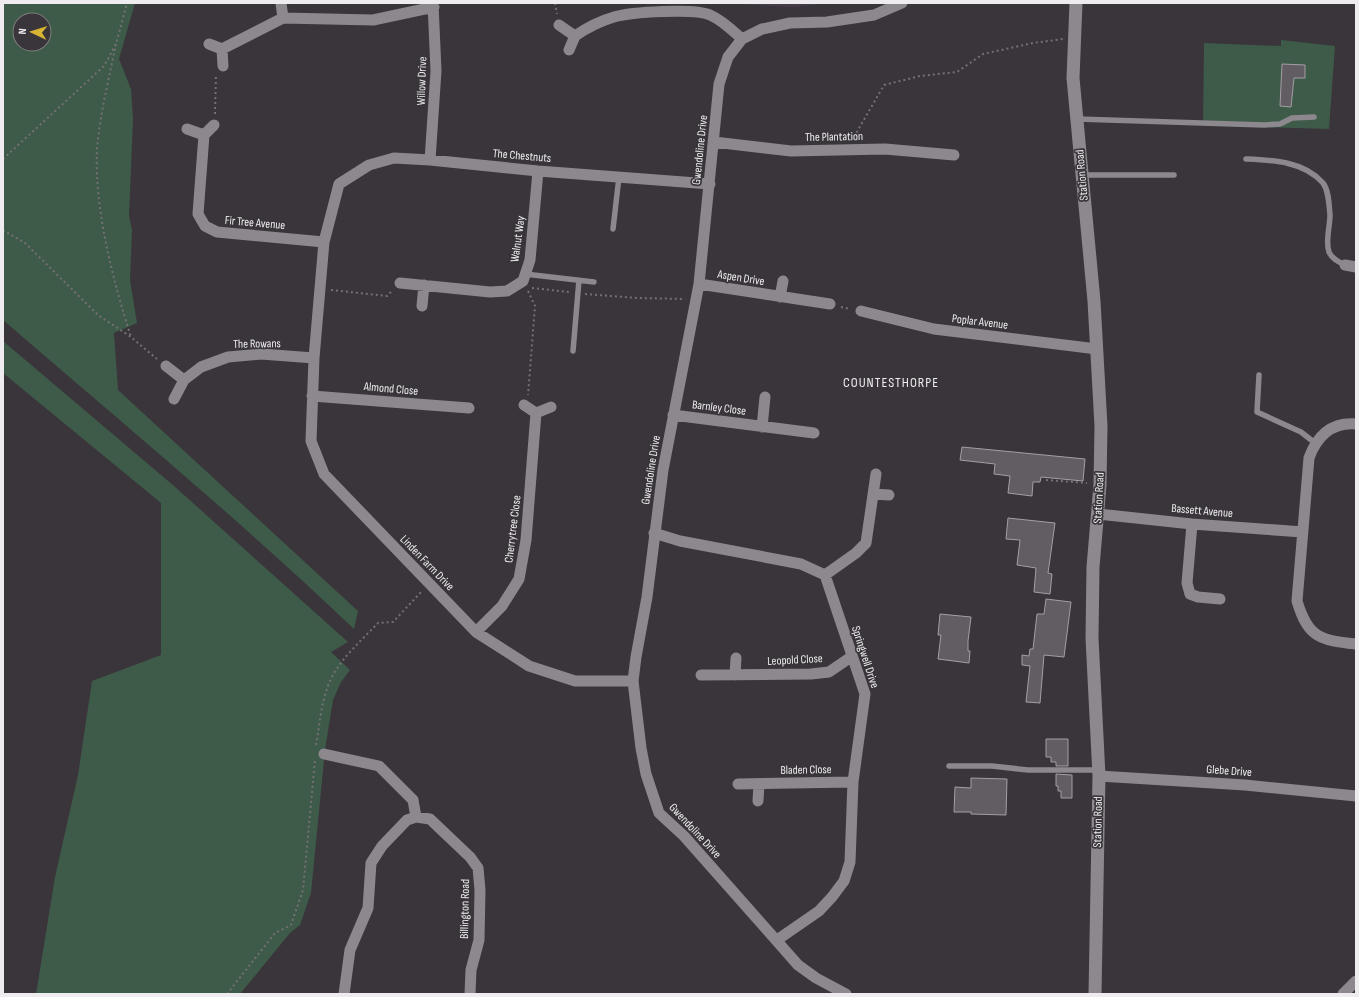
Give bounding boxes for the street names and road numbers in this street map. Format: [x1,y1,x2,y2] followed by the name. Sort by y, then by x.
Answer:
[414,56,430,106] street label: Willow Drive
[689,114,711,186] street label: Gwendoline Drive
[805,129,863,145] street label: The Plantation
[492,146,552,166] street label: The Chestnuts
[1072,149,1092,201] street label: Station Road
[224,213,286,233] street label: Fir Tree Avenue
[507,214,529,263] street label: Walnut Way
[715,267,766,289] street label: Aspen Drive
[951,311,1009,333] street label: Poplar Avenue
[233,336,281,352] street label: The Rowans
[362,379,419,399] street label: Almond Close
[691,397,747,419] street label: Barnley Close
[638,434,664,506] street label: Gwendoline Drive
[1090,472,1108,524] street label: Station Road
[501,494,525,564] street label: Cherrytree Close
[1171,501,1234,521] street label: Bassett Avenue
[397,532,457,594] street label: Linden Farm Drive
[848,624,882,690] street label: Springwell Drive
[767,651,823,669] street label: Leopold Close
[780,762,832,778] street label: Bladen Close
[1206,762,1253,780] street label: Glebe Drive
[1090,796,1106,848] street label: Station Road
[666,800,724,862] street label: Gwendoline Drive
[457,879,473,939] street label: Billington Road

